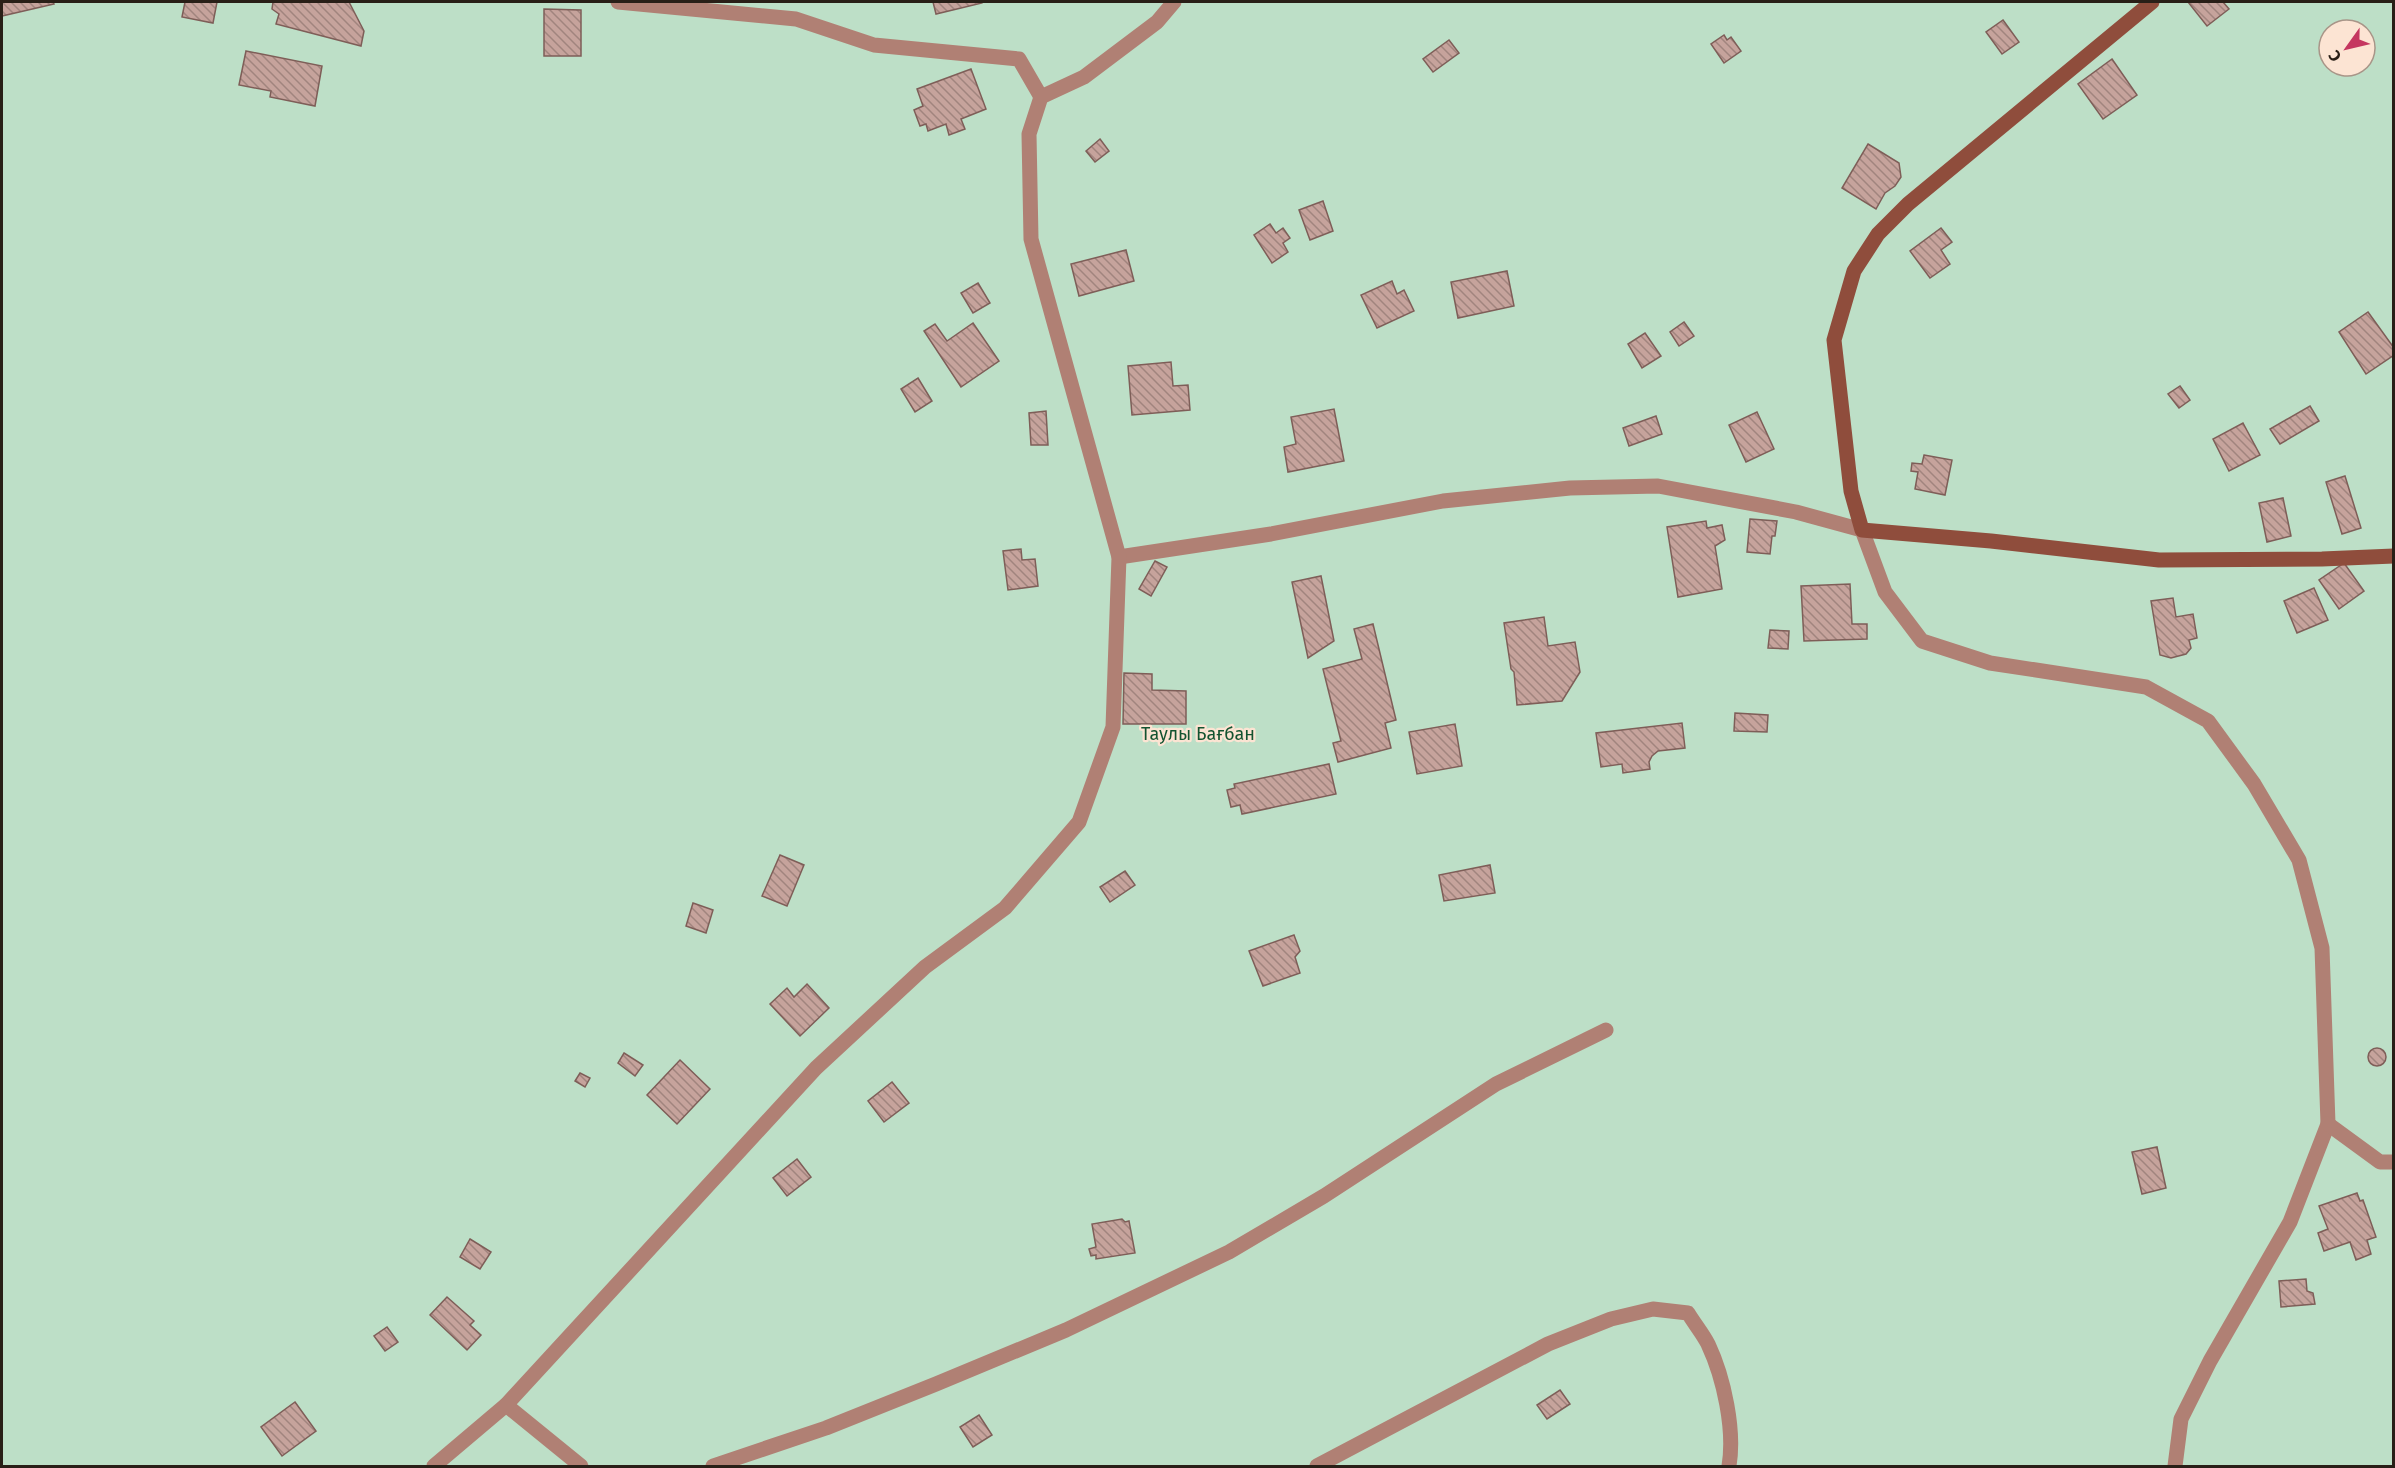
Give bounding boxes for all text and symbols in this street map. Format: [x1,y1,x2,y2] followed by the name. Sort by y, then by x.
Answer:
[2317,18,2377,78] north arrow
[2324,46,2345,65] text: С
[1141,723,1255,745] park label: Таулы Бағбан

